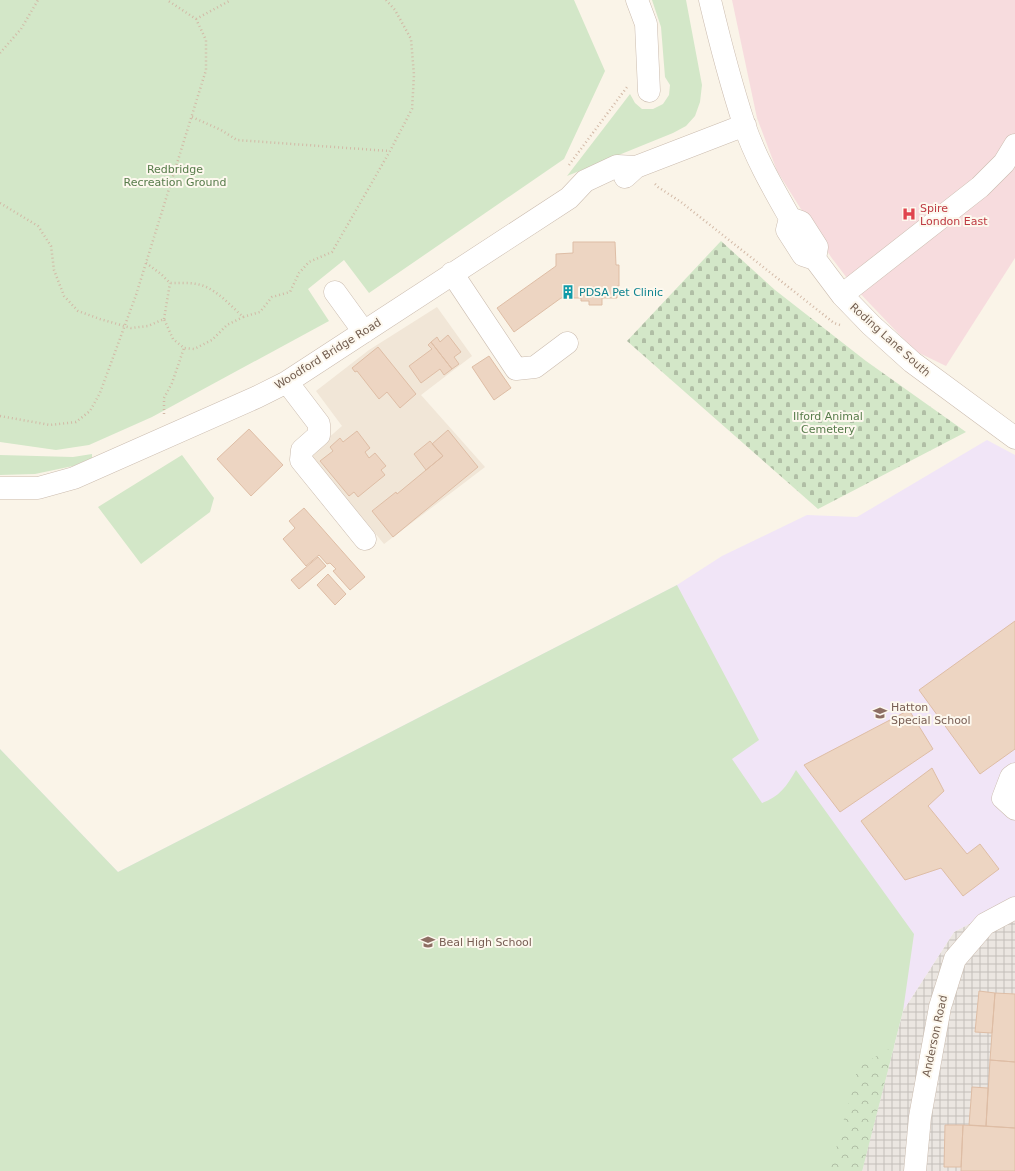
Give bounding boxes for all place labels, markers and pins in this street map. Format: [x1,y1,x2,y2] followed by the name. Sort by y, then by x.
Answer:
[920,202,988,228] place label: Spire London East
[901,206,917,222] hospital icon: Spire London East
[560,284,576,300] building icon: PDSA Pet Clinic
[579,286,663,299] place label: PDSA Pet Clinic
[891,701,971,727] place label: Hatton Special School
[872,705,888,721] school or university icon: Hatton Special School
[420,934,436,950] school or university icon: Beal High School
[439,936,532,949] place label: Beal High School

